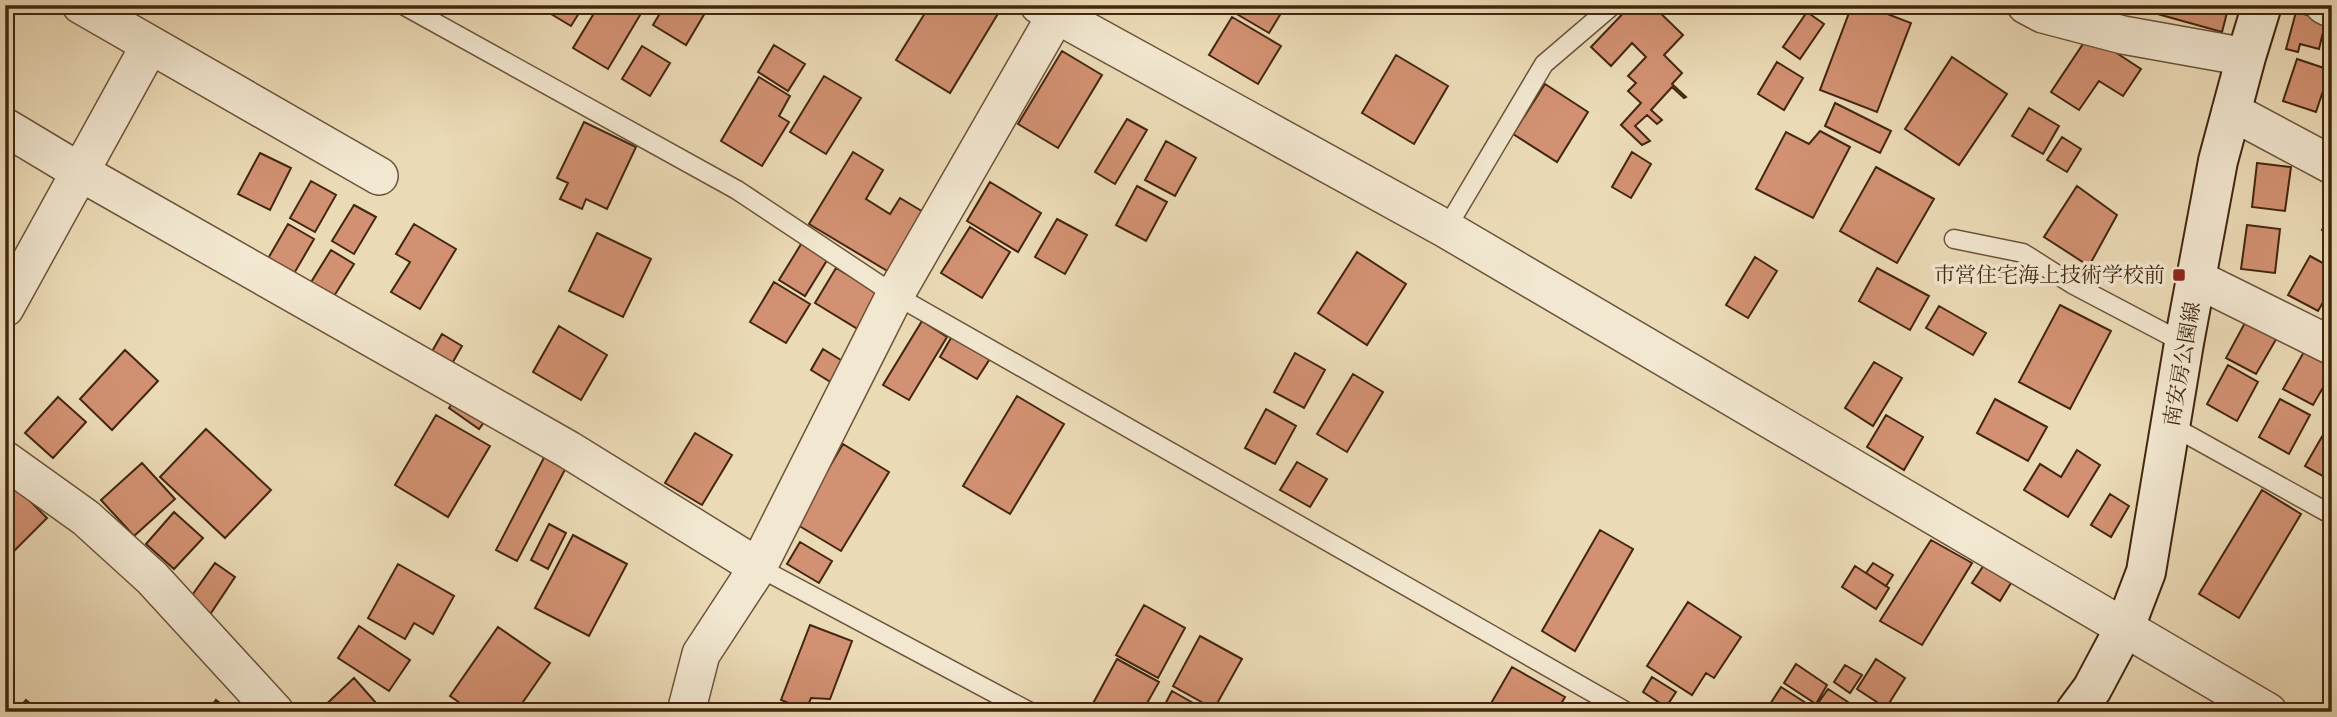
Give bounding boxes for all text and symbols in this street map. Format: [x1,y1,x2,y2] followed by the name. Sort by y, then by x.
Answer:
[1934,264,2165,287] place label: 市営住宅海上技術学校前
[2171,267,2187,283] marker: 市営住宅海上技術学校前
[2160,300,2205,428] street label: 南安房公園線

